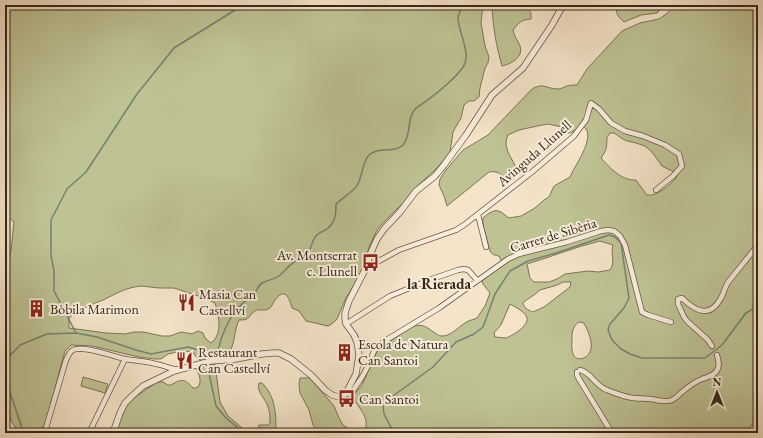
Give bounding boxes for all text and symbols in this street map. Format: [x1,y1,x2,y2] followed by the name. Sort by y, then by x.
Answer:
[492,115,576,191] street label: Avinguda Llunell
[508,213,599,257] street label: Carrer de Sibèria
[276,246,358,280] place label: Av. Montserrat c. Llunell
[360,253,380,273] bus stop icon: Av. Montserrat c. Llunell
[407,274,471,293] district label: la Rierada
[199,285,257,319] place label: Masia Can Castellví
[176,292,196,312] restaurant icon: Masia Can Castellví
[27,299,47,319] building icon: Bòbila Marimon
[50,300,139,318] place label: Bòbila Marimon
[358,335,449,369] place label: Escola de Natura Can Santoi
[335,342,355,362] building icon: Escola de Natura Can Santoi
[198,343,270,377] place label: Restaurant Can Castellví
[175,350,195,370] restaurant icon: Restaurant Can Castellví
[697,372,737,412] north arrow
[713,375,722,389] text: N
[336,389,356,409] bus stop icon: Can Santoi
[359,390,420,408] place label: Can Santoi

